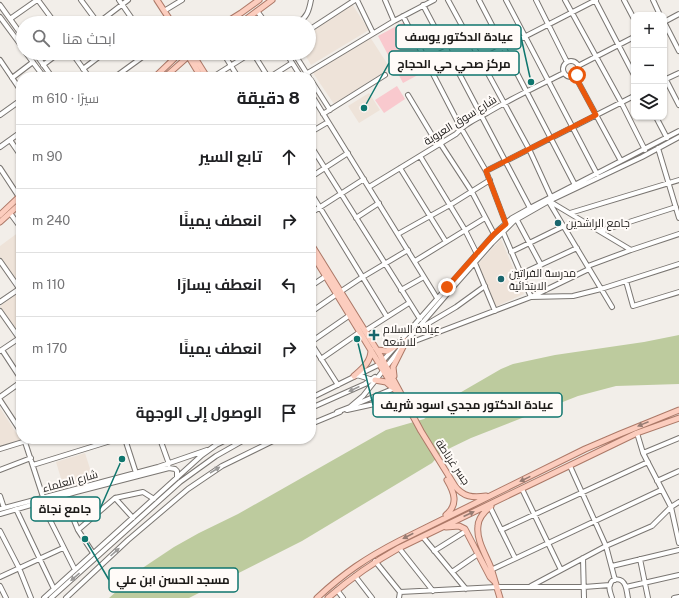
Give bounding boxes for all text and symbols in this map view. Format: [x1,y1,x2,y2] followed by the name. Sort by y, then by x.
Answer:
[631,12,667,120] map controls
[631,12,667,48] button: +
[16,16,316,60] search box
[396,25,521,49] callout: عيادة الدكتور يوسف
[30,27,52,49] icon: search
[62,30,116,47] text: ابحث هنا
[405,30,513,45] text: عيادة الدكتور يوسف
[631,48,667,84] button: −
[389,51,519,75] callout: مركز صحي حي الحجاج
[397,57,511,74] text: مركز صحي حي الحجاج
[568,66,586,84] route start
[631,84,667,120] button: layers
[237,88,300,108] text: 8 دقيقة
[32,91,99,106] text: سيرًا · 610 m
[422,93,500,149] street label: شارع سوق العروبة
[278,146,300,168] icon: ahead
[199,148,262,165] text: تابع السير
[32,149,62,164] text: 90 m
[278,210,300,232] icon: right
[179,212,262,229] text: انعطف يمينًا
[32,213,70,228] text: 240 m
[566,217,630,231] place label: جامع الراشدين
[553,218,563,228] marker: جامع الراشدين
[509,267,576,292] place label: مدرسة الفراتين الابتدائية
[278,274,300,296] icon: left
[496,274,506,284] marker: مدرسة الفراتين الابتدائية
[177,276,262,293] text: انعطف يسارًا
[32,277,65,292] text: 110 m
[438,278,456,296] route end
[383,323,440,348] place label: عيادة السلام للاشعة
[368,329,380,341] marker: عيادة السلام للاشعة
[278,338,300,360] icon: right
[179,340,262,357] text: انعطف يمينًا
[32,341,67,356] text: 170 m
[348,386,359,392] one-way arrow
[373,393,562,417] callout: عيادة الدكتور مجدي اسود شريف
[380,398,554,415] text: عيادة الدكتور مجدي اسود شريف
[278,402,300,424] icon: arrive
[136,404,262,421] text: الوصول إلى الوجهة
[636,422,648,428] one-way arrow
[433,437,472,487] street label: جسر غرناطة
[209,467,221,474] one-way arrow
[41,468,100,496] street label: شارع العلماء
[519,476,531,482] one-way arrow
[31,497,100,521] callout: جامع نجاة
[39,502,91,518] text: جامع نجاة
[464,511,475,517] one-way arrow
[402,533,414,539] one-way arrow
[110,548,120,557] one-way arrow
[109,568,238,592] callout: مسجد الحسن ابن علي
[70,573,80,582] one-way arrow
[116,573,230,590] text: مسجد الحسن ابن علي

